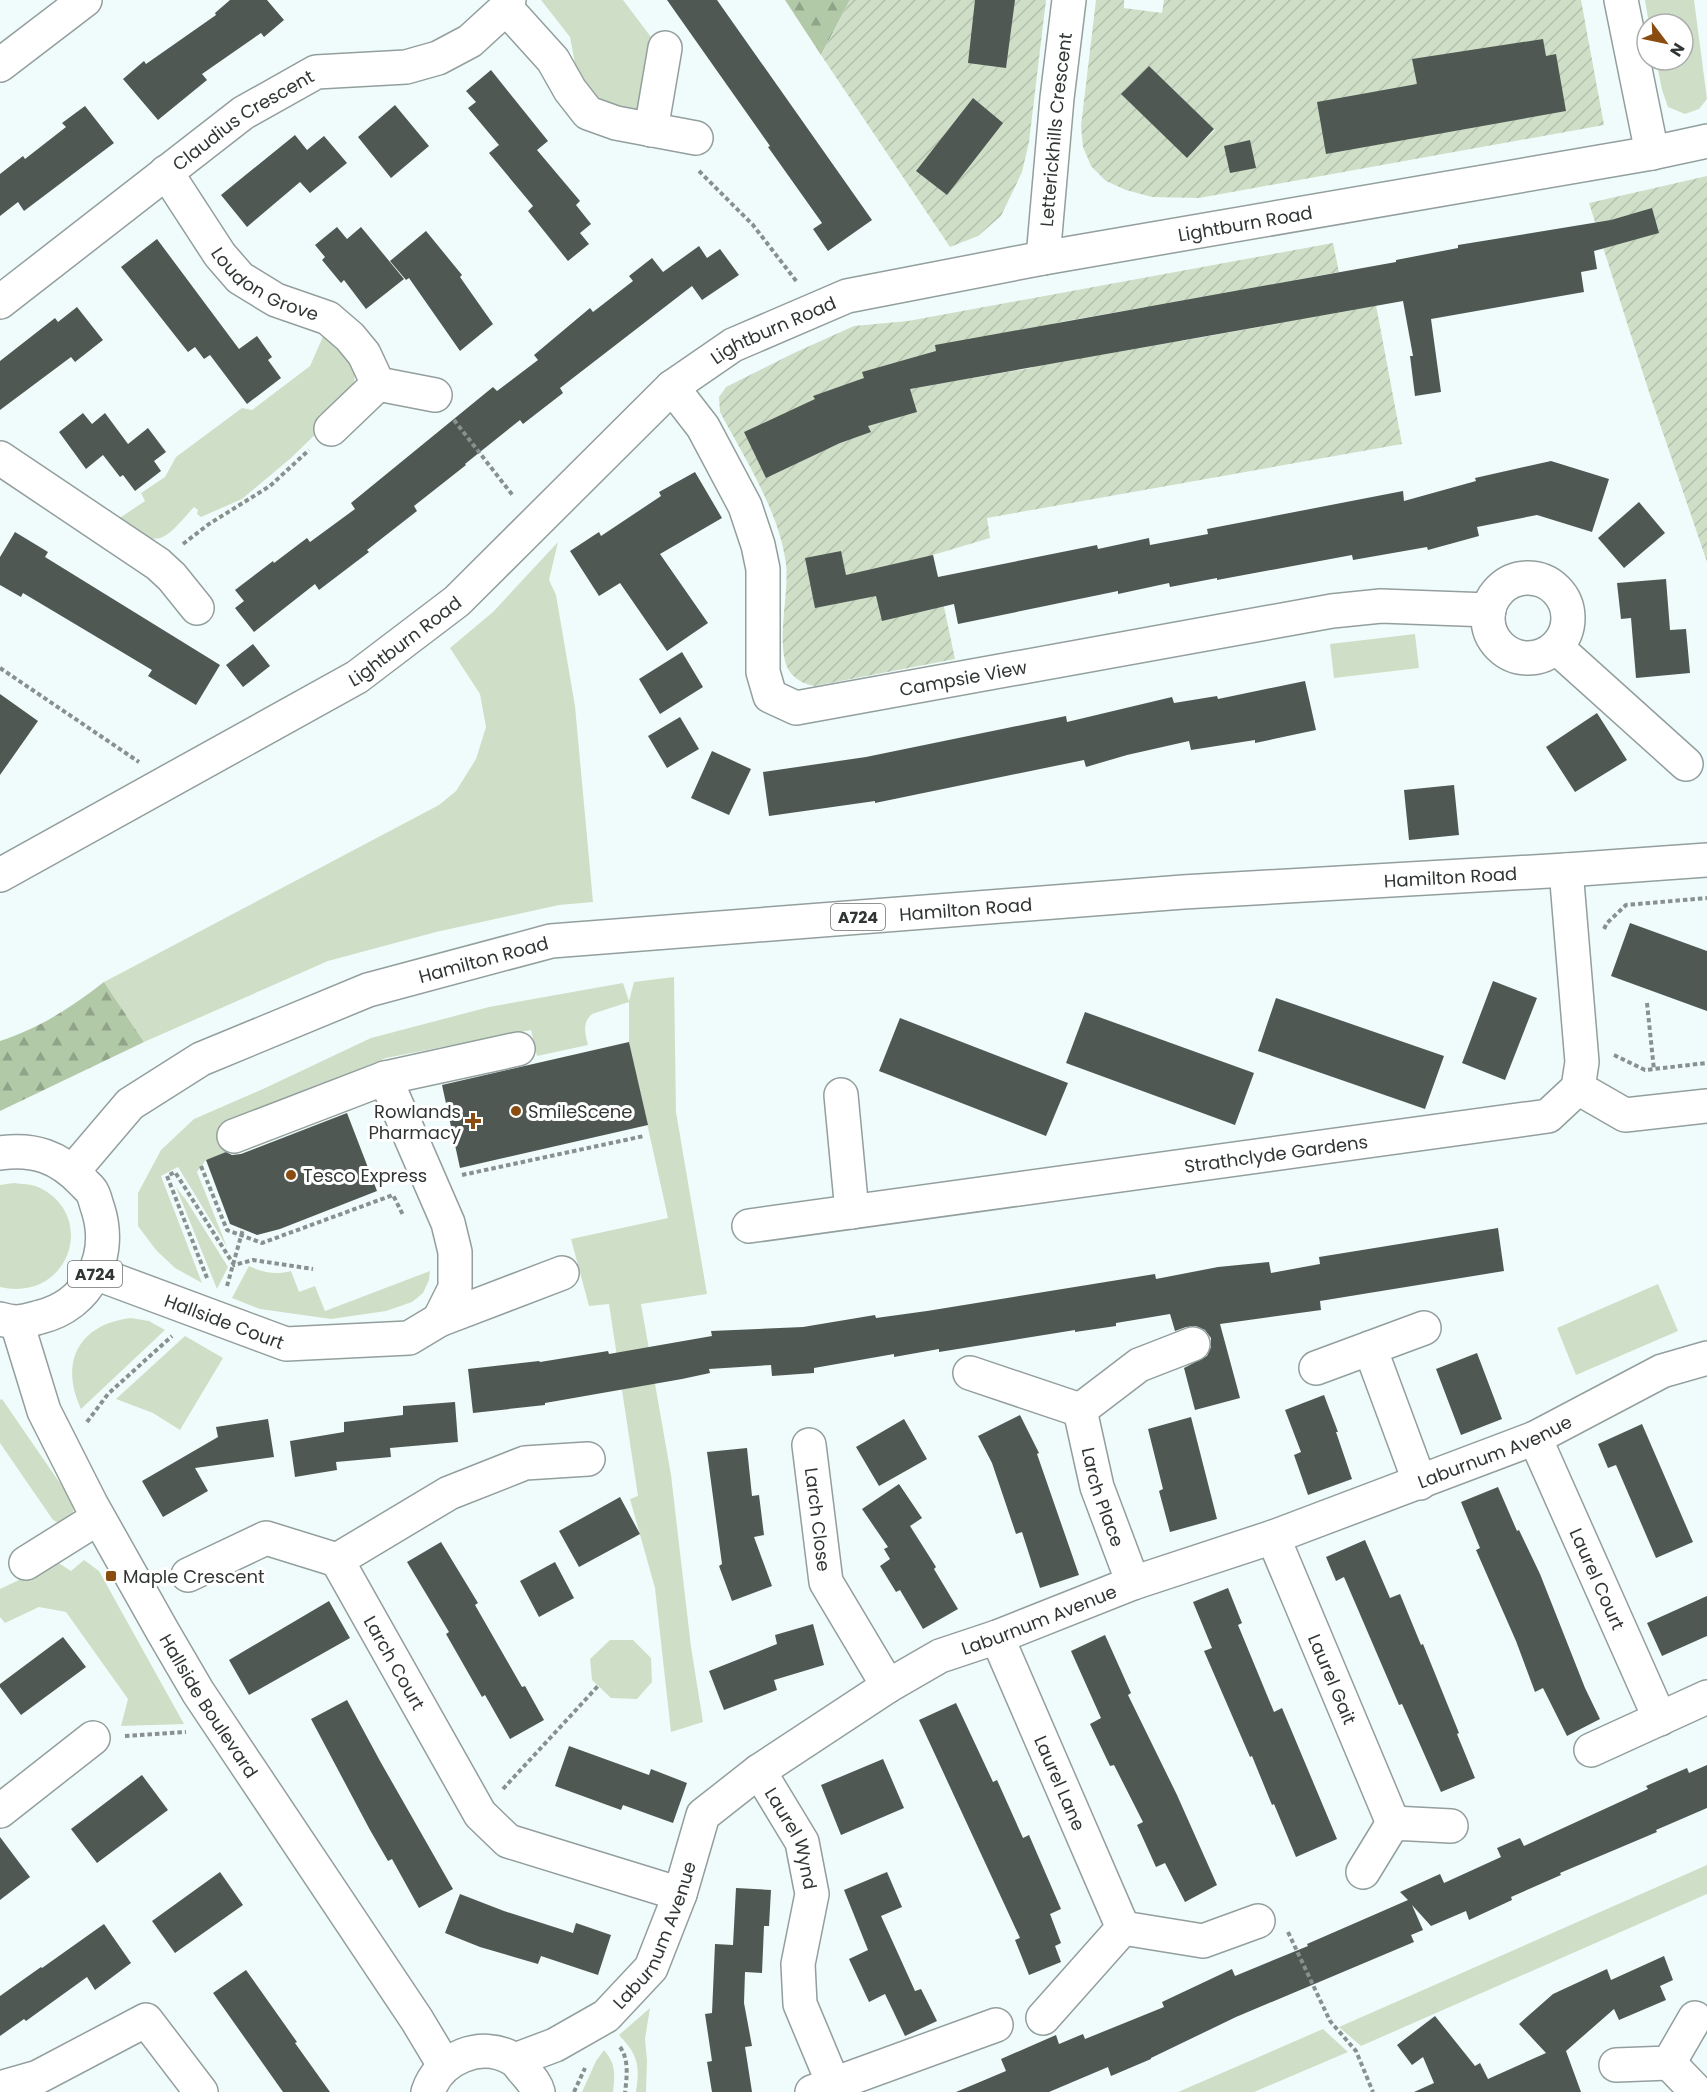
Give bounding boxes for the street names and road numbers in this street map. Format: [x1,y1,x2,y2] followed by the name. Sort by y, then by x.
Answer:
[1033,31,1077,228] street label: Letterickhills Crescent
[167,63,318,176] street label: Claudius Crescent
[1176,199,1314,247] street label: Lightburn Road
[206,242,322,326] street label: Loudon Grove
[705,290,840,370] street label: Lightburn Road
[344,590,466,692] street label: Lightburn Road
[897,654,1029,702] street label: Campsie View
[1383,860,1518,893] street label: Hamilton Road
[898,891,1033,926] street label: Hamilton Road
[831,904,885,930] road number: A724
[416,930,551,988] street label: Hamilton Road
[1183,1128,1369,1178] street label: Strathclyde Gardens
[68,1261,122,1287] road number: A724
[161,1287,288,1355] street label: Hallside Court
[1414,1408,1576,1494] street label: Laburnum Avenue
[1076,1445,1131,1550] street label: Larch Place
[799,1466,837,1573] street label: Larch Close
[1564,1524,1631,1634] street label: Laurel Court
[958,1578,1120,1661] street label: Laburnum Avenue
[358,1611,431,1714] street label: Larch Court
[154,1629,264,1783] street label: Hallside Boulevard
[1303,1630,1363,1728] street label: Laurel Gait
[1029,1731,1092,1834] street label: Laurel Lane
[759,1782,823,1892] street label: Laurel Wynd
[607,1858,701,2014] street label: Laburnum Avenue

